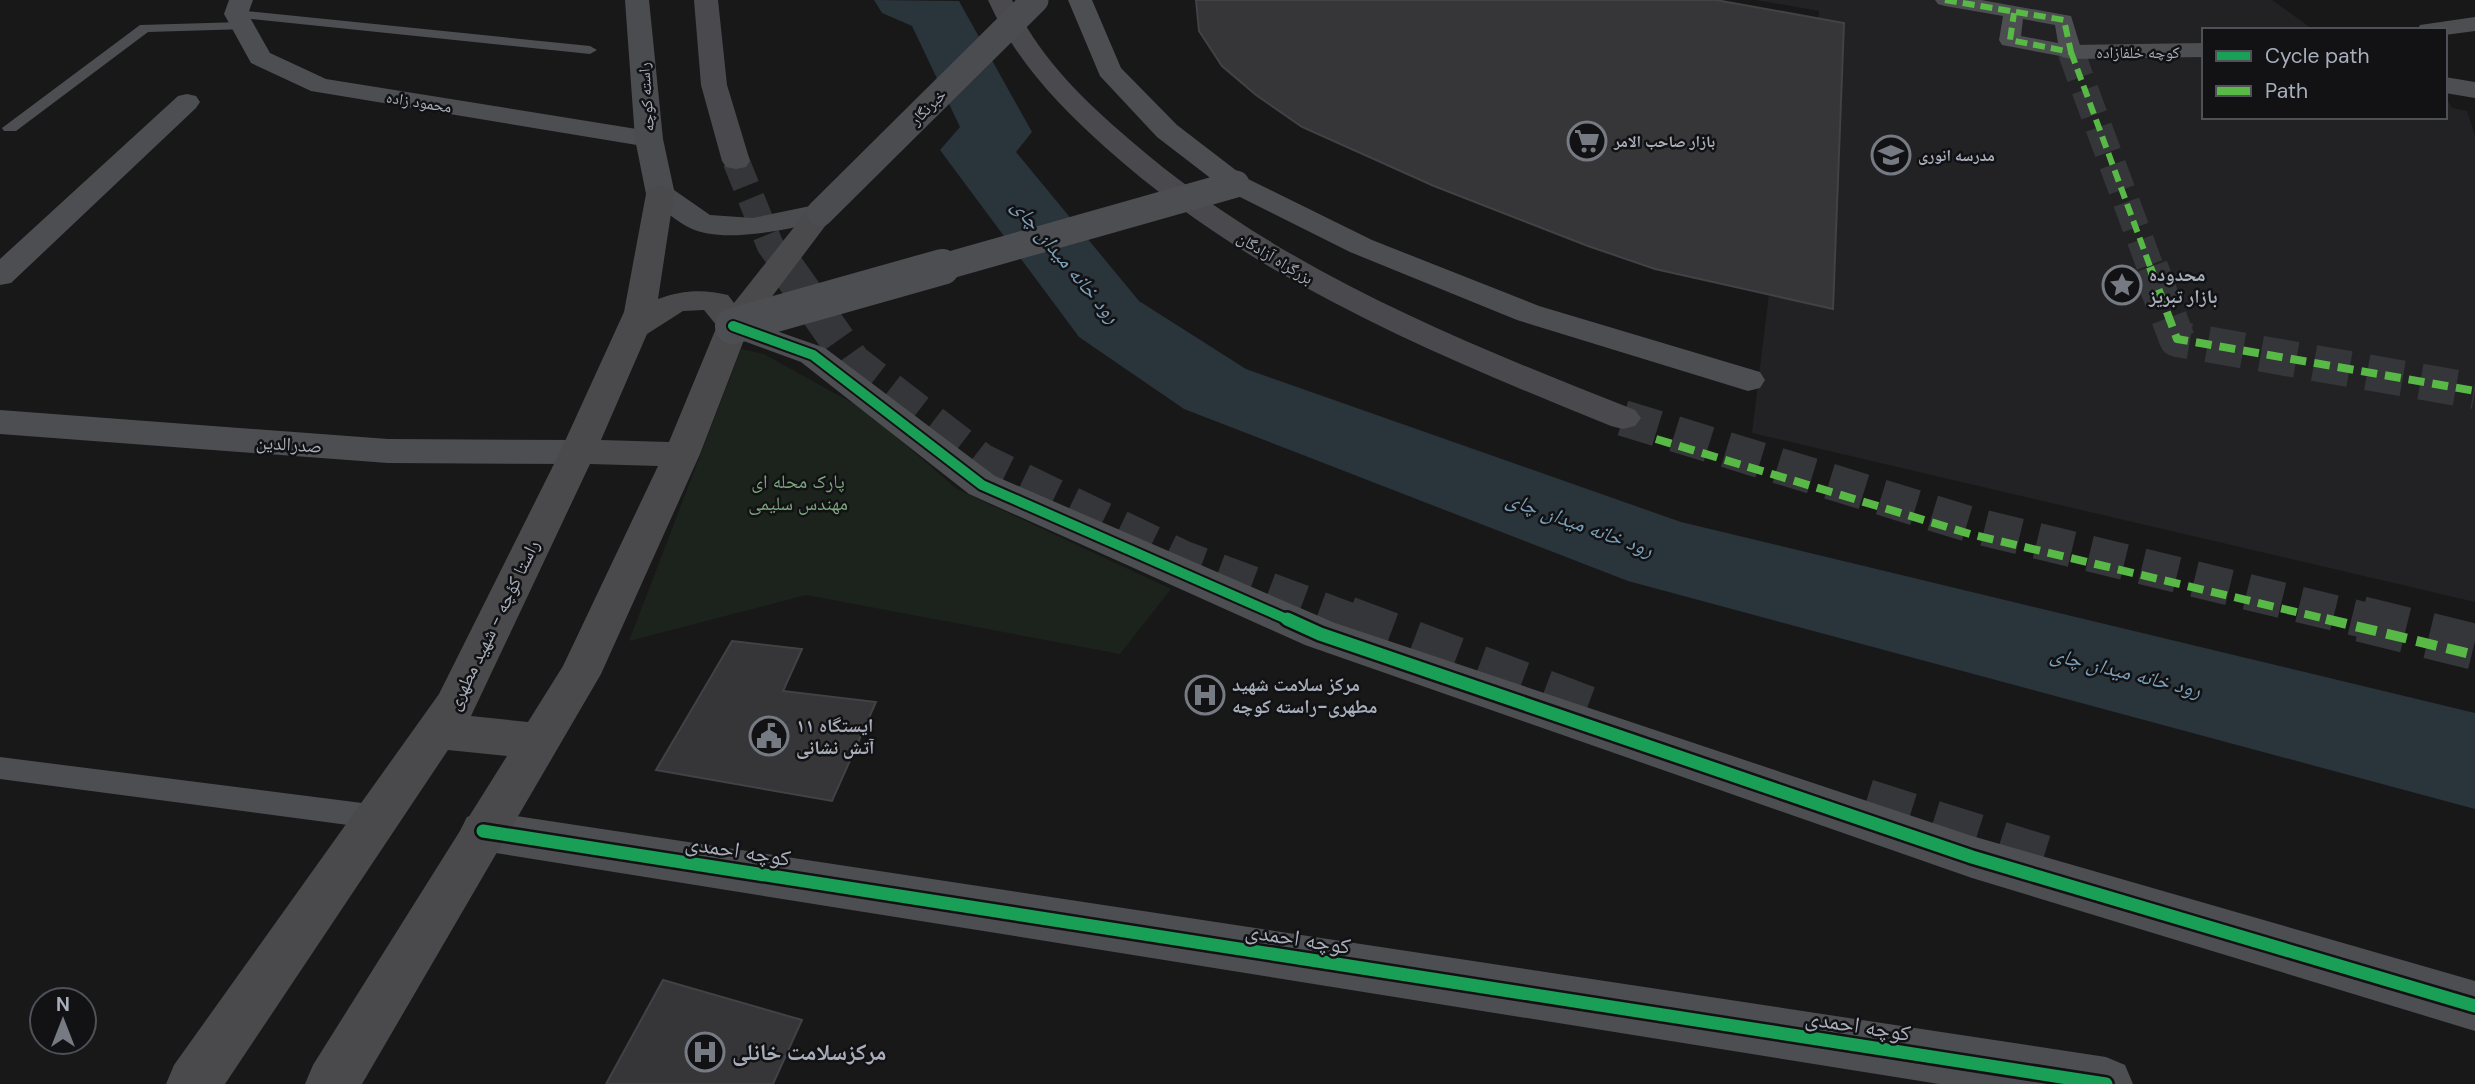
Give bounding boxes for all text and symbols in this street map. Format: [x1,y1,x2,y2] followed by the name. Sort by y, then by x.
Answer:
[2202,28,2447,119] legend
[2096,42,2180,63] street label: کوچه خلفازاده
[2265,42,2370,70] text: Cycle path
[633,62,659,132] street label: راسته کوچه
[2265,77,2308,105] text: Path
[905,84,951,130] street label: خبرنگار
[385,86,453,118] street label: محمود زاده
[1566,120,1608,162] supermarket icon: بازار صاحب الامر
[1613,131,1715,152] place label: بازار صاحب الامر
[1870,134,1912,176] school or university icon: مدرسه انوری
[1918,145,1995,166] place label: مدرسه انوری
[1006,193,1126,329] water label: رود خانه میدان چای
[1233,227,1317,289] street label: بزرگراه آزادگان
[2148,262,2217,309] place label: محدوده بازار تبریز
[2101,264,2143,306] place icon: محدوده بازار تبریز
[255,429,323,459] street label: صدرالدین
[748,469,848,516] park label: پارک محله ای مهندس سلیمی
[1503,484,1657,564] water label: رود خانه میدان چای
[441,536,545,714] street label: راستا کؤچه - شهید مطهری
[2048,640,2204,704] water label: رود خانه میدان چای
[1232,672,1377,719] place label: مرکز سلامت شهید مطهری-راسته کوچه
[1184,674,1226,716] hospital icon: مرکز سلامت شهید مطهری-راسته کوچه
[796,713,875,760] place label: ایستگاه ۱۱ آتش نشانی
[748,715,790,757] public building icon: ایستگاه ۱۱ آتش نشانی
[683,827,793,873] street label: کوچه احمدی
[1243,915,1353,961] street label: کوچه احمدی
[28,986,98,1056] north arrow
[56,992,70,1017] text: N
[1803,1002,1913,1048] street label: کوچه احمدی
[684,1031,726,1073] hospital icon: مرکزسلامت خانلی
[732,1037,886,1067] place label: مرکزسلامت خانلی

